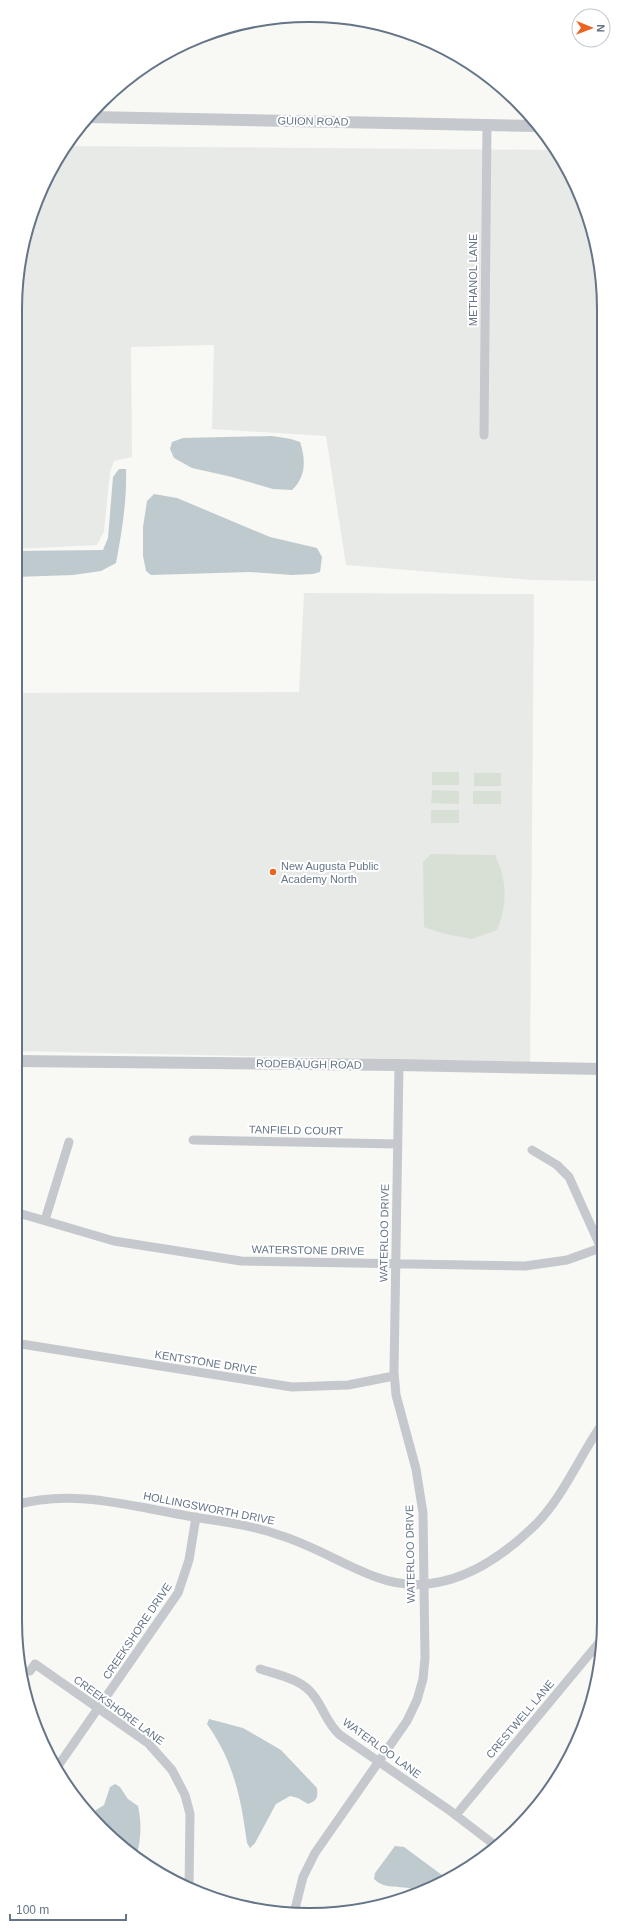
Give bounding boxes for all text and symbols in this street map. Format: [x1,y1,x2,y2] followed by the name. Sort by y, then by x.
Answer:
[571,8,611,48] north arrow
[595,24,607,32] text: N
[277,114,349,128] street label: GUION ROAD
[467,234,479,326] street label: METHANOL LANE
[281,860,379,885] place label: New Augusta Public Academy North
[268,867,278,877] marker: New Augusta Public Academy North
[256,1057,362,1071] street label: RODEBAUGH ROAD
[249,1123,344,1137] street label: TANFIELD COURT
[377,1184,391,1282] street label: WATERLOO DRIVE
[251,1243,365,1257] street label: WATERSTONE DRIVE
[154,1348,258,1376] street label: KENTSTONE DRIVE
[142,1489,276,1527] street label: HOLLINGSWORTH DRIVE
[403,1505,417,1603] street label: WATERLOO DRIVE
[100,1581,174,1681] street label: CREEKSHORE DRIVE
[71,1673,167,1747] street label: CREEKSHORE LANE
[484,1677,556,1761] street label: CRESTWELL LANE
[341,1716,423,1780] street label: WATERLOO LANE
[10,1896,126,1922] scale bar
[16,1903,49,1917] text: 100 m

